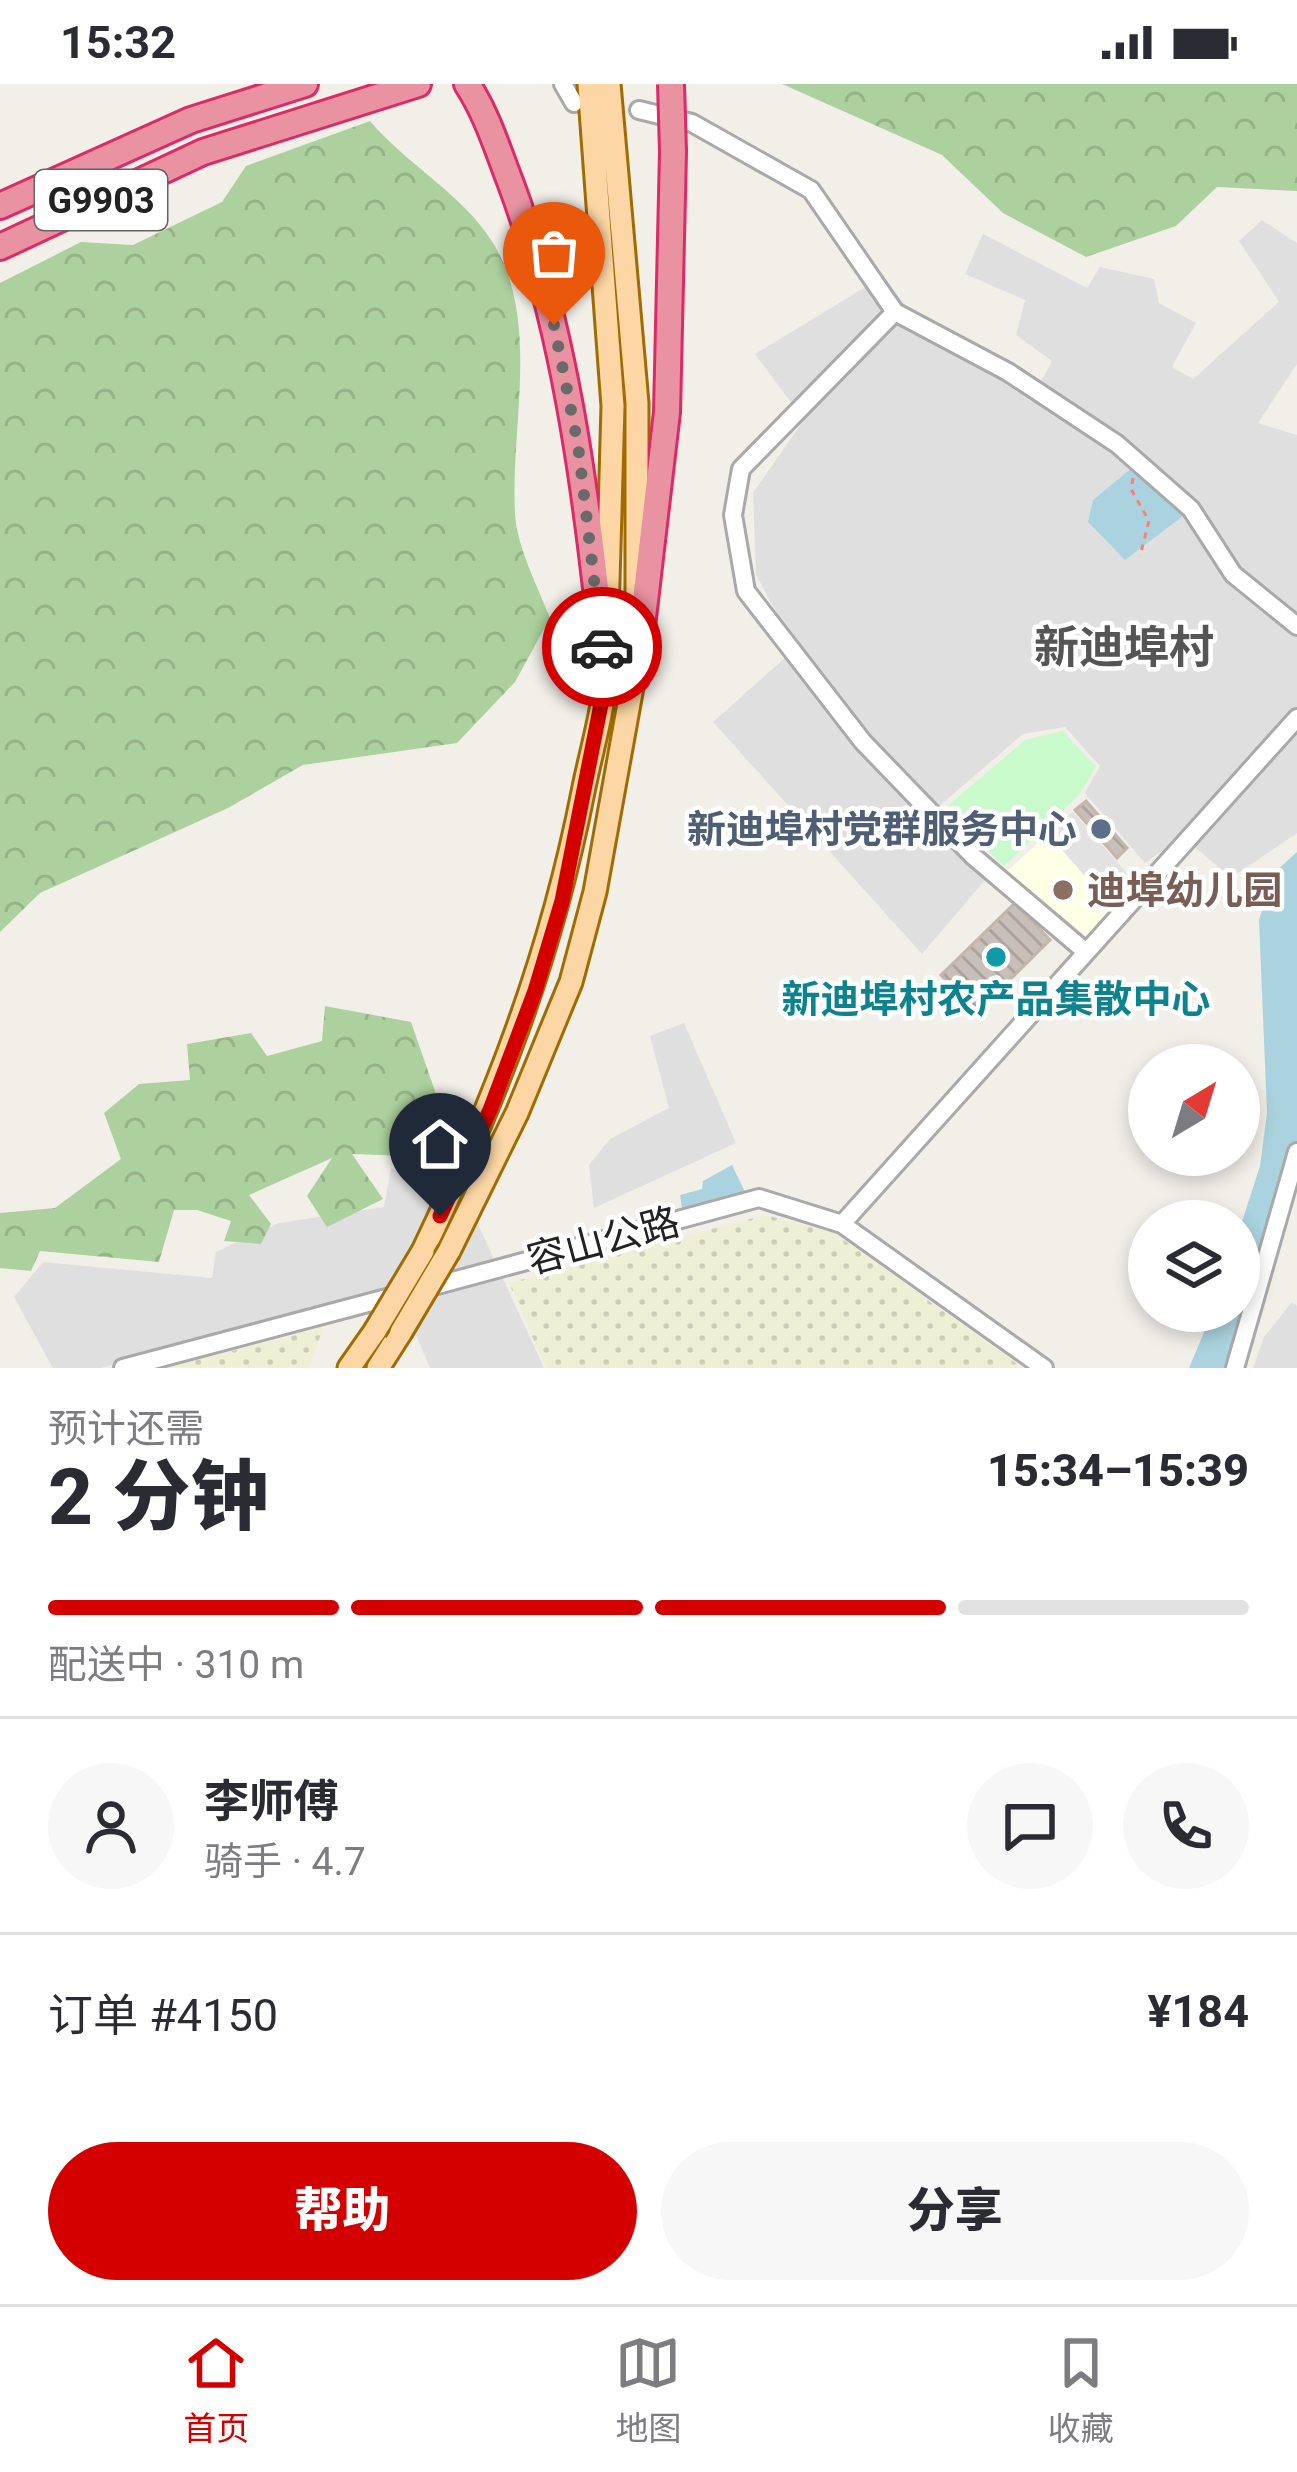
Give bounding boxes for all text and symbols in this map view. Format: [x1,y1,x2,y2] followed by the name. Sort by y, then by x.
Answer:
[60,16,176,69] text: 15:32
[35,170,167,230] road number: G9903
[503,202,605,325] pin
[521,220,587,286] icon: bag
[542,587,662,707] courier
[569,614,635,680] icon: car
[1034,621,1214,674] district label: 新迪埠村
[687,807,1077,853] place label: 新迪埠村党群服务中心
[1088,816,1114,842] marker: 新迪埠村党群服务中心
[1087,868,1282,914] place label: 迪埠幼儿园
[1050,877,1076,903] marker: 迪埠幼儿园
[983,944,1009,970] marker: 新迪埠村农产品集散中心
[781,977,1211,1023] place label: 新迪埠村农产品集散中心
[1128,1044,1260,1176] north arrow
[1128,1044,1260,1332] map controls
[389,1093,491,1216] pin
[407,1111,473,1177] icon: home
[522,1199,685,1283] street label: 容山公路
[1128,1200,1260,1332] button: layers
[48,1406,204,1452] text: 预计还需
[987,1444,1249,1497] text: 15:34–15:39
[48,1452,268,1543] text: 2 分钟
[48,1642,304,1688] text: 配送中 · 310 m
[48,1763,174,1889] button: person
[967,1763,1093,1889] button: chat
[1123,1763,1249,1889] button: phone
[204,1775,339,1828] text: 李师傅
[204,1839,366,1885] text: 骑手 · 4.7
[1147,1985,1249,2038] text: ¥184
[48,1989,278,2042] text: 订单 #4150
[48,2142,637,2280] button: 帮助
[661,2142,1249,2280] button: 分享
[183,2330,249,2450] tab: 首页
[615,2330,681,2450] tab: 地图
[1048,2330,1114,2450] tab: 收藏

